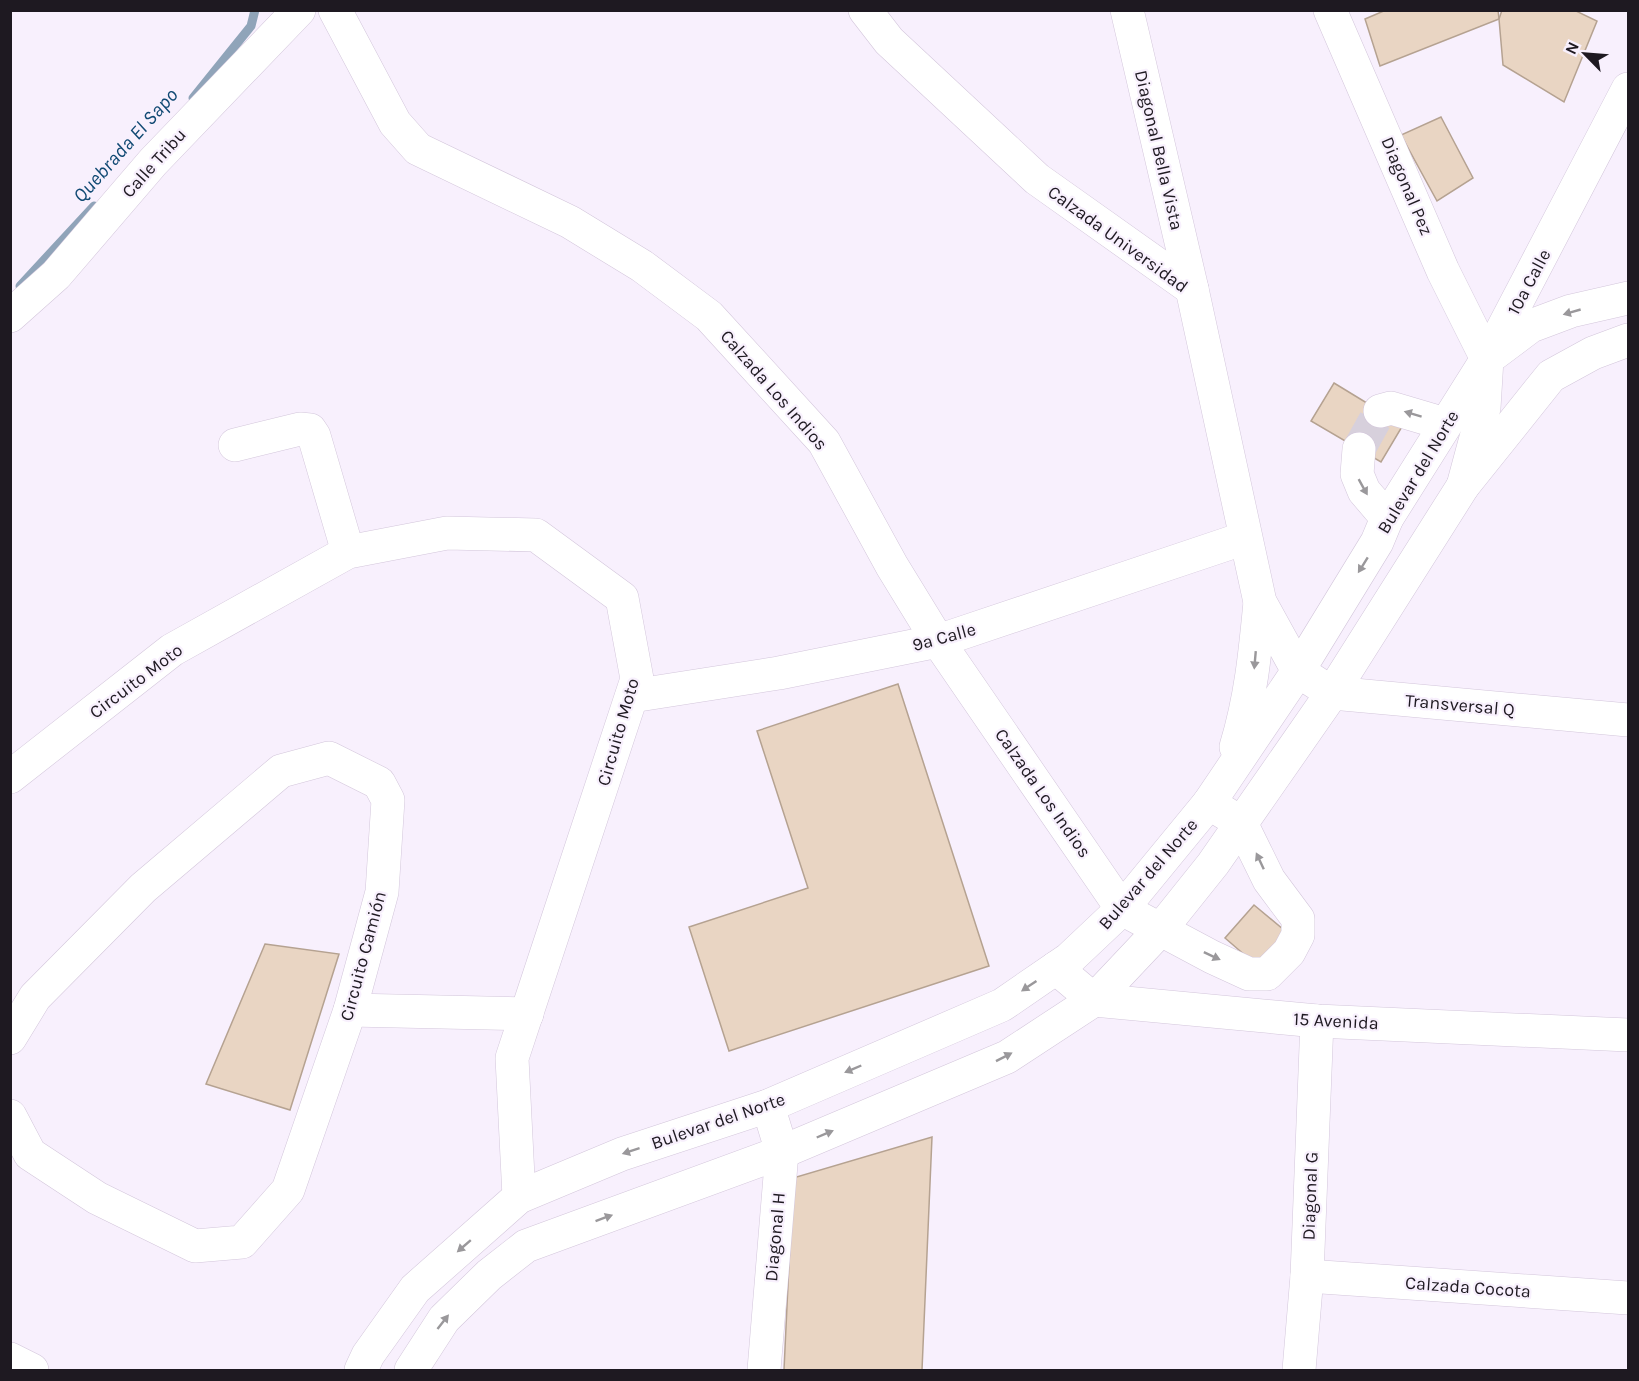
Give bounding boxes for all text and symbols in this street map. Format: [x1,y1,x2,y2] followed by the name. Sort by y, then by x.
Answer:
[1555,24,1615,84] north arrow
[1561,39,1583,57] text: N
[1130,68,1188,232] street label: Diagonal Bella Vista
[68,84,183,207] water label: Quebrada El Sapo
[117,124,191,202] street label: Calle Tribu
[1376,133,1438,239] street label: Diagonal Pez
[1044,181,1192,297] street label: Calzada Universidad
[1503,245,1555,319] street label: 10a Calle
[1563,308,1581,317] one-way arrow
[716,325,832,455] street label: Calzada Los Indios
[1373,406,1463,538] street label: Bulevar del Norte
[1404,409,1422,418] one-way arrow
[1358,478,1368,495] one-way arrow
[1357,557,1368,573] one-way arrow
[910,618,978,656] street label: 9a Calle
[85,639,187,723] street label: Circuito Moto
[1250,651,1260,670] one-way arrow
[592,676,644,788] street label: Circuito Moto
[1404,689,1516,721] street label: Transversal Q
[990,724,1096,862] street label: Calzada Los Indios
[1094,814,1202,934] street label: Bulevar del Norte
[1255,853,1264,870] one-way arrow
[335,889,391,1023] street label: Circuito Camión
[1204,952,1221,961] one-way arrow
[1021,981,1038,992] one-way arrow
[1293,1008,1379,1034] street label: 15 Avenida
[996,1052,1013,1062] one-way arrow
[845,1065,862,1074] one-way arrow
[648,1088,788,1154] street label: Bulevar del Norte
[816,1129,834,1138] one-way arrow
[622,1147,640,1156] one-way arrow
[1297,1151,1323,1241] street label: Diagonal G
[760,1192,790,1282] street label: Diagonal H
[595,1213,613,1223] one-way arrow
[457,1239,472,1252] one-way arrow
[1404,1272,1532,1302] street label: Calzada Cocota
[437,1314,450,1330] one-way arrow

